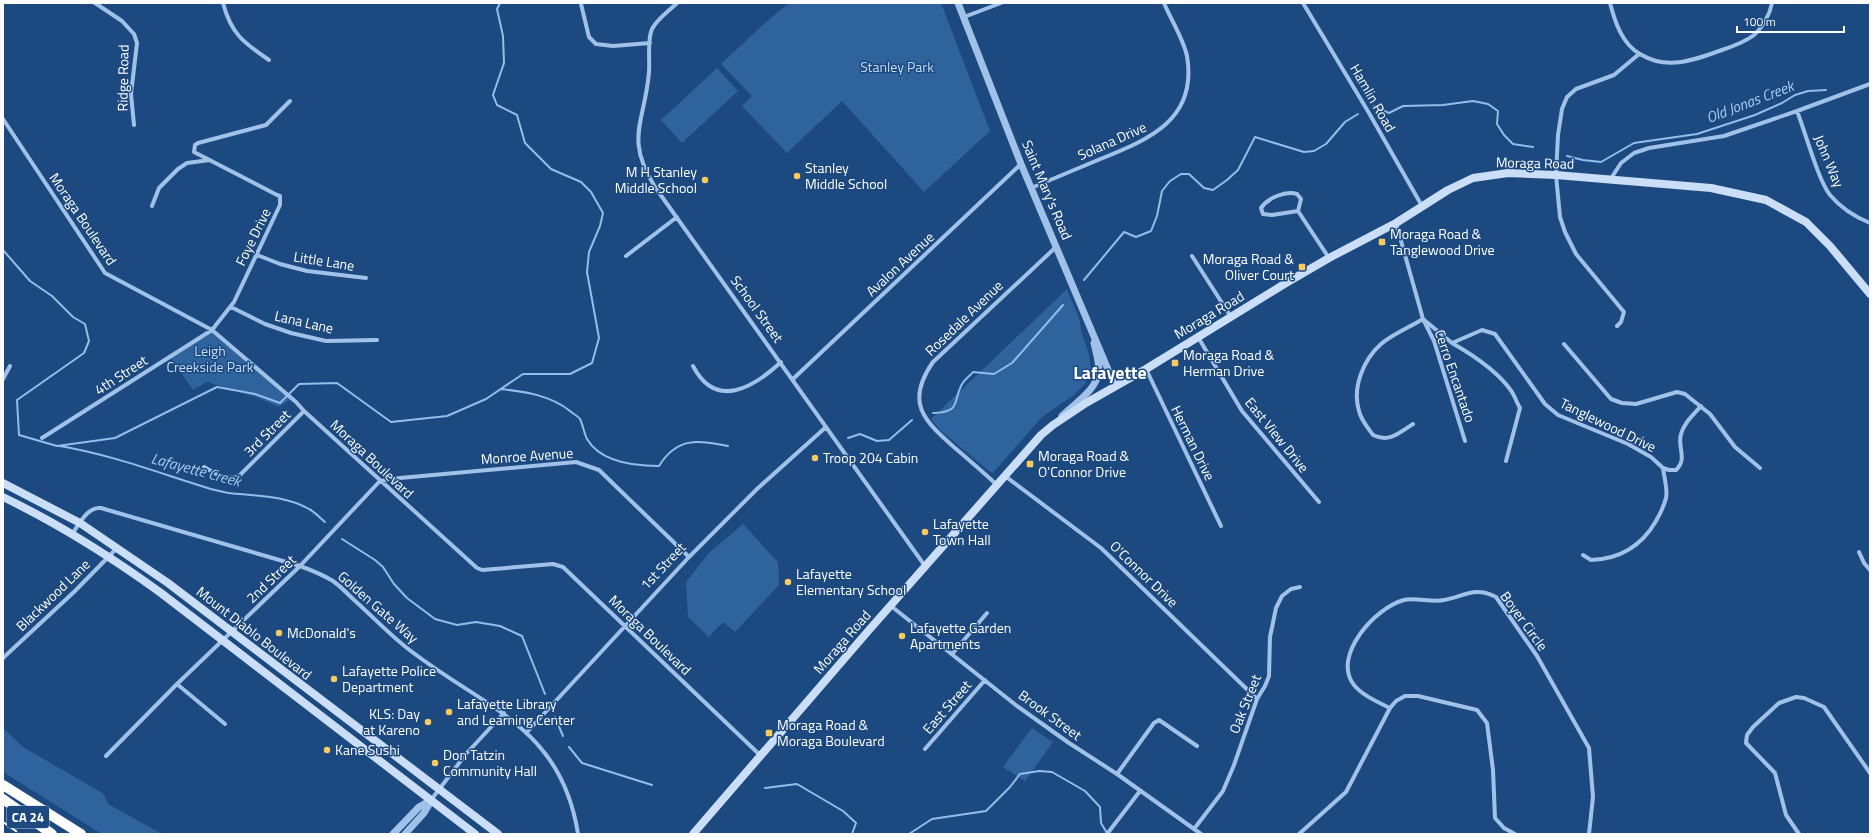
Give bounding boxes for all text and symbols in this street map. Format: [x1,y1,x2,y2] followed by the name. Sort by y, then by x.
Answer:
[1737,8,1844,34] scale bar
[1743,12,1776,31] text: 100 m
[111,44,134,112] street label: Ridge Road
[860,56,934,77] park label: Stanley Park
[1345,60,1401,136] street label: Hamlin Road
[1703,73,1799,129] water label: Old Jonas Creek
[1074,116,1150,165] street label: Solana Drive
[1809,131,1850,191] street label: John Way
[1017,137,1078,243] street label: Saint Mary's Road
[1496,151,1574,174] street label: Moraga Road
[805,157,887,194] place label: Stanley Middle School
[615,161,697,198] place label: M H Stanley Middle School
[45,168,122,269] street label: Moraga Boulevard
[792,171,802,181] marker: Stanley Middle School
[700,175,710,185] marker: M H Stanley Middle School
[230,204,276,269] street label: Foye Drive
[1390,223,1495,260] place label: Moraga Road & Tanglewood Drive
[861,226,939,301] street label: Avalon Avenue
[1377,237,1387,247] marker: Moraga Road & Tanglewood Drive
[292,245,356,276] street label: Little Lane
[1203,248,1294,285] place label: Moraga Road & Oliver Court
[1297,262,1307,272] marker: Moraga Road & Oliver Court
[726,271,789,347] street label: School Street
[920,275,1007,360] street label: Rosedale Avenue
[1170,285,1248,344] street label: Moraga Road
[273,305,336,338] street label: Lana Lane
[1430,326,1481,425] street label: Cerro Encantado
[166,340,254,377] park label: Leigh Creekside Park
[1183,344,1275,381] place label: Moraga Road & Herman Drive
[90,350,151,400] street label: 4th Street
[1170,358,1180,368] marker: Moraga Road & Herman Drive
[1073,359,1147,386] district label: Lafayette
[1240,392,1314,477] street label: East View Drive
[1557,392,1660,457] street label: Tanglewood Drive
[1166,402,1221,484] street label: Herman Drive
[238,404,295,461] street label: 3rd Street
[326,414,419,503] street label: Moraga Boulevard
[480,442,574,469] street label: Monroe Avenue
[1038,445,1130,482] place label: Moraga Road & O'Connor Drive
[149,447,246,493] water label: Lafayette Creek
[823,447,918,468] place label: Troop 204 Cabin
[810,453,820,463] marker: Troop 204 Cabin
[1025,459,1035,469] marker: Moraga Road & O'Connor Drive
[933,513,991,550] place label: Lafayette Town Hall
[920,527,930,537] marker: Lafayette Town Hall
[1105,536,1183,612] street label: O'Connor Drive
[635,537,690,594] street label: 1st Street
[241,550,300,608] street label: 2nd Street
[11,554,94,635] street label: Blackwood Lane
[796,563,906,600] place label: Lafayette Elementary School
[333,566,423,648] street label: Golden Gate Way
[783,577,793,587] marker: Lafayette Elementary School
[192,581,317,684] street label: Mount Diablo Boulevard
[1496,586,1553,655] street label: Boyer Circle
[604,590,696,680] street label: Moraga Boulevard
[808,605,875,678] street label: Moraga Road
[910,617,1011,654] place label: Lafayette Garden Apartments
[287,622,356,643] place label: McDonald's
[274,628,284,638] marker: McDonald's
[897,631,907,641] marker: Lafayette Garden Apartments
[342,660,436,697] place label: Lafayette Police Department
[1223,671,1266,737] street label: Oak Street
[329,674,339,684] marker: Lafayette Police Department
[917,675,976,738] street label: East Street
[1014,684,1086,745] street label: Brook Street
[457,693,575,730] place label: Lafayette Library and Learning Center
[363,703,420,740] place label: KLS: Day at Kareno
[444,707,454,717] marker: Lafayette Library and Learning Center
[777,714,885,751] place label: Moraga Road & Moraga Boulevard
[423,717,433,727] marker: KLS: Day at Kareno
[764,728,774,738] marker: Moraga Road & Moraga Boulevard
[335,739,400,760] place label: Kane Sushi
[443,744,537,781] place label: Don Tatzin Community Hall
[322,745,332,755] marker: Kane Sushi
[430,758,440,768] marker: Don Tatzin Community Hall
[7,806,49,828] road number: CA 24

